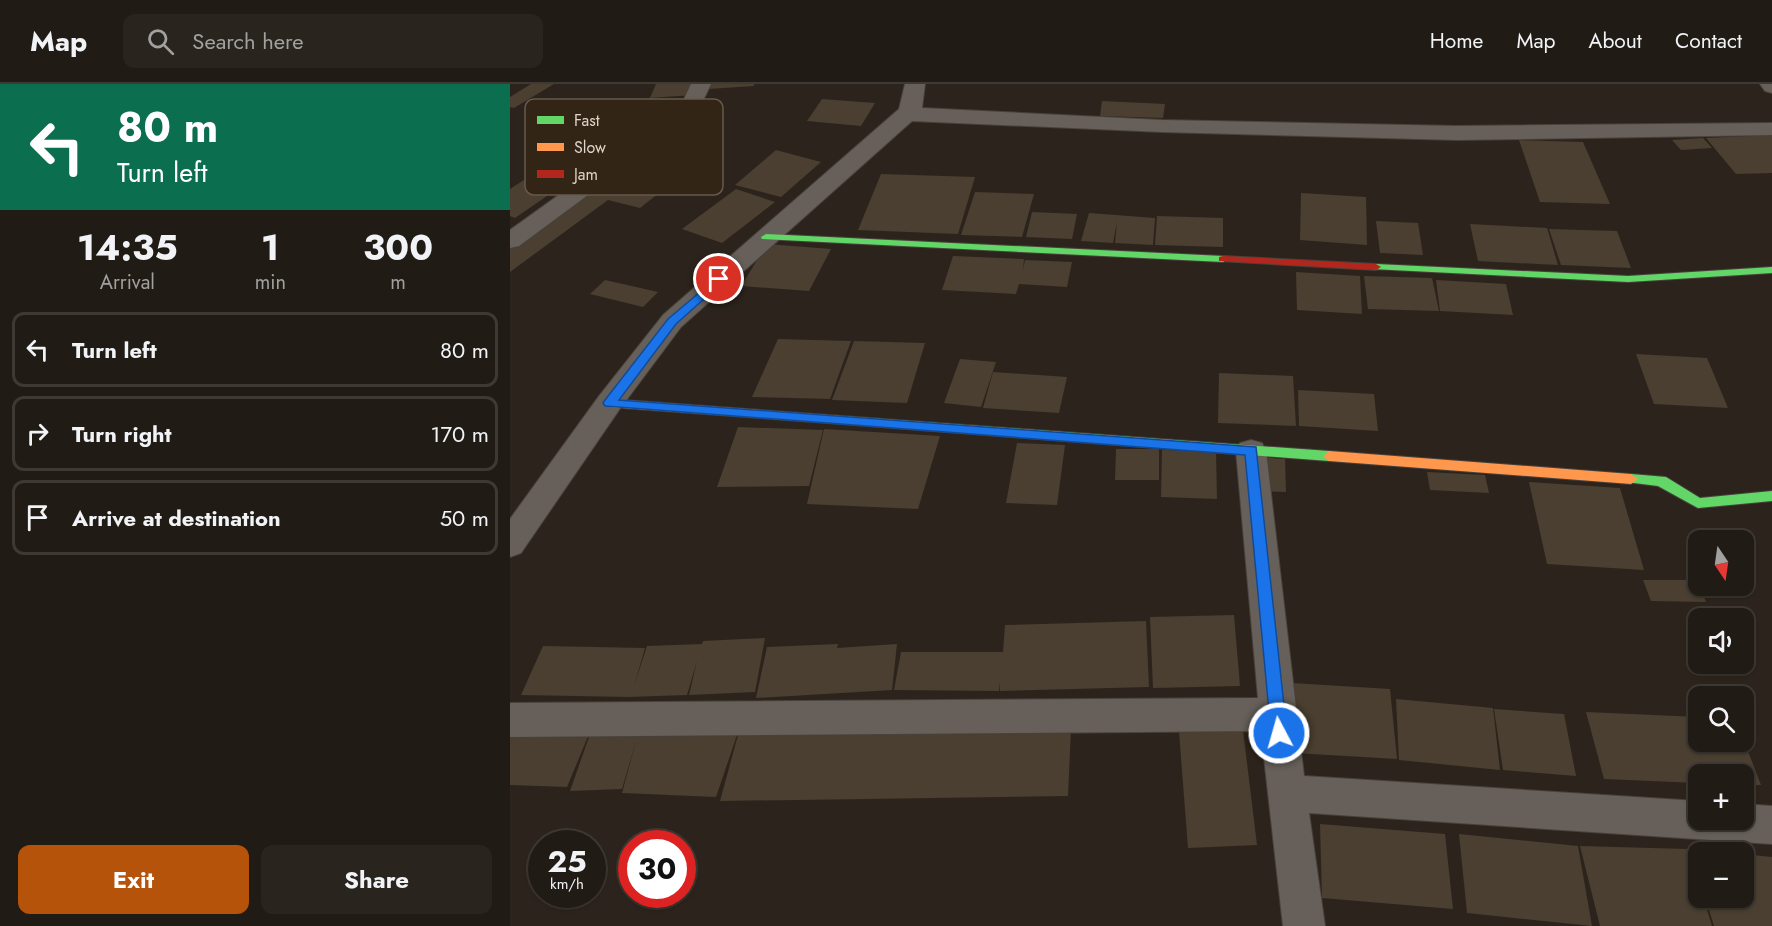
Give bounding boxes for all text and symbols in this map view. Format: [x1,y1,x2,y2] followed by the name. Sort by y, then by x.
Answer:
[123,14,543,68] search box
[30,21,87,62] text: Map
[144,25,177,58] icon: search
[192,25,304,57] text: Search here
[1430,26,1483,56] text: Home
[1516,26,1556,56] text: Map
[1589,26,1642,56] text: About
[1675,26,1742,56] text: Contact
[117,97,218,158] text: 80 m
[525,99,723,195] legend
[18,108,96,186] icon: left
[574,109,600,132] text: Fast
[574,136,606,159] text: Slow
[117,153,207,192] text: Turn left
[572,163,598,186] text: Jam
[77,221,178,273] text: 14:35
[261,221,279,273] text: 1
[363,221,433,273] text: 300
[693,253,744,304] pin
[702,262,735,295] icon: arrive
[100,268,155,297] text: Arrival
[255,268,286,297] text: min
[390,268,406,297] text: m
[21,333,54,366] icon: left
[72,334,157,366] text: Turn left
[440,334,489,366] text: 80 m
[21,417,54,450] icon: right
[72,418,172,450] text: Turn right
[431,418,489,450] text: 170 m
[21,501,54,534] icon: arrive
[72,502,281,534] text: Arrive at destination
[440,502,489,534] text: 50 m
[1688,530,1754,596] north arrow
[1688,530,1754,908] map controls
[1688,608,1754,674] button: sound
[1688,686,1754,752] button: search
[1247,701,1311,765] position arrow
[1688,764,1754,830] button: +
[618,830,696,908] speed limit sign: 30
[547,840,587,883] text: 25
[1688,842,1754,908] button: −
[18,845,249,914] button: Exit
[261,845,492,914] button: Share
[550,873,584,895] text: km/h

